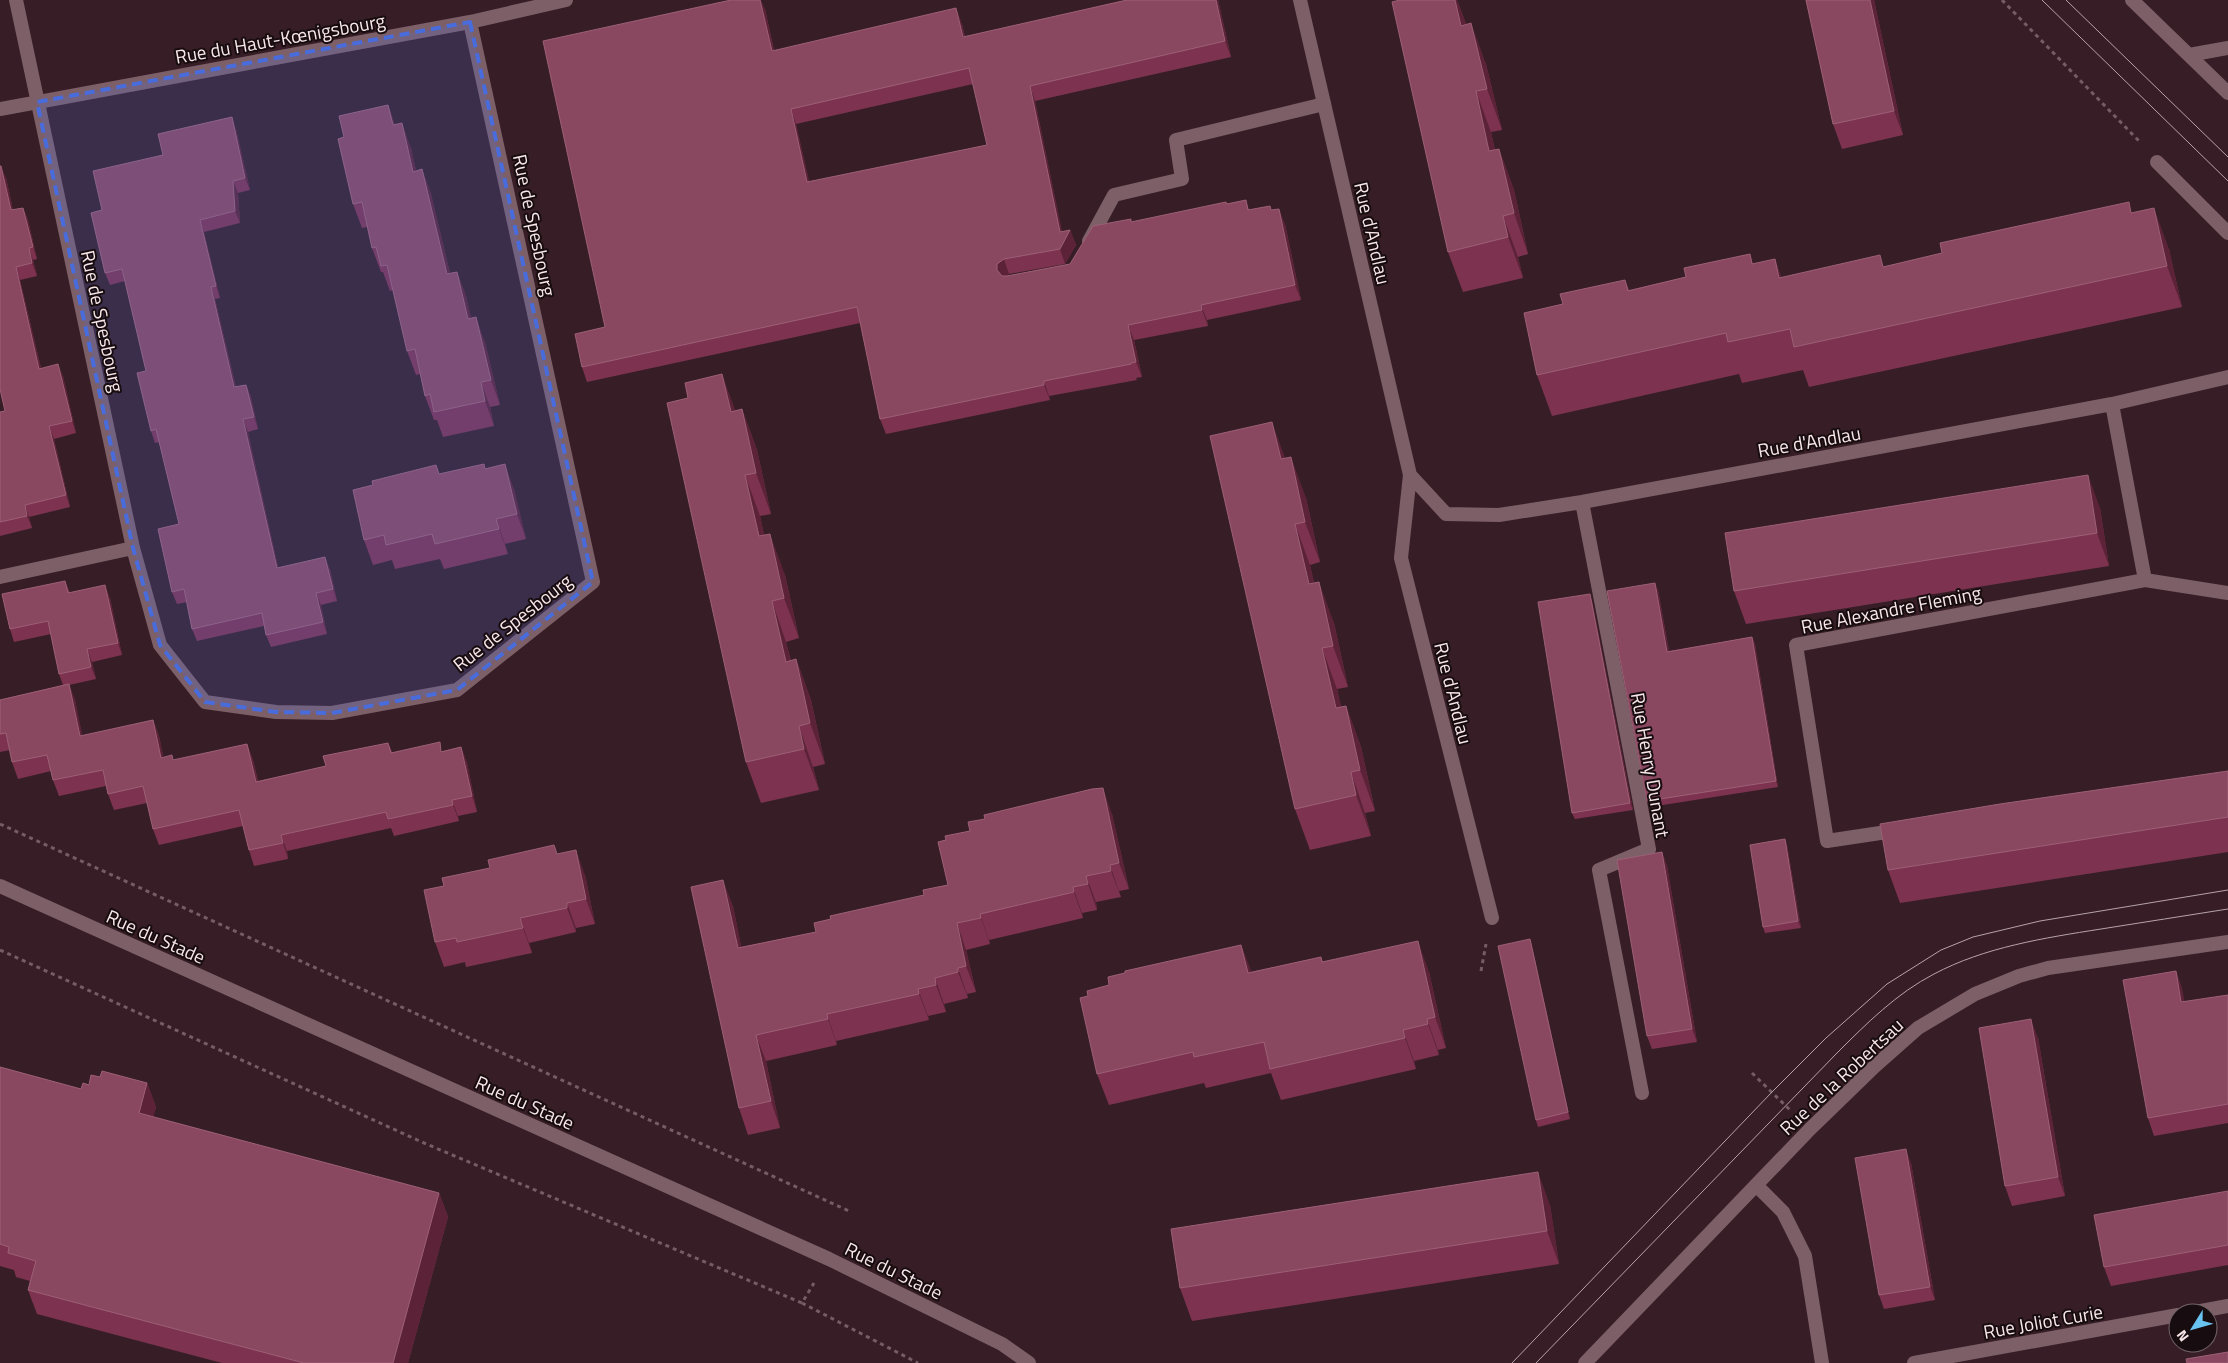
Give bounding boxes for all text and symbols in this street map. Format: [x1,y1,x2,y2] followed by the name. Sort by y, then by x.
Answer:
[173,5,388,71] street label: Rue du Haut-Kœnigsbourg
[506,151,564,299] street label: Rue de Spesbourg
[1347,179,1399,287] street label: Rue d'Andlau
[74,247,132,395] street label: Rue de Spesbourg
[1755,418,1863,464] street label: Rue d'Andlau
[446,566,578,678] street label: Rue de Spesbourg
[1798,577,1984,641] street label: Rue Alexandre Fleming
[1427,639,1481,747] street label: Rue d'Andlau
[1624,690,1678,840] street label: Rue Henry Dunant
[102,901,210,971] street label: Rue du Stade
[1773,1011,1909,1141] street label: Rue de la Robertsau
[471,1067,579,1137] street label: Rue du Stade
[840,1234,948,1306] street label: Rue du Stade
[1981,1296,2105,1346] street label: Rue Joliot Curie
[2168,1303,2218,1353] north arrow
[2171,1326,2194,1346] text: N

